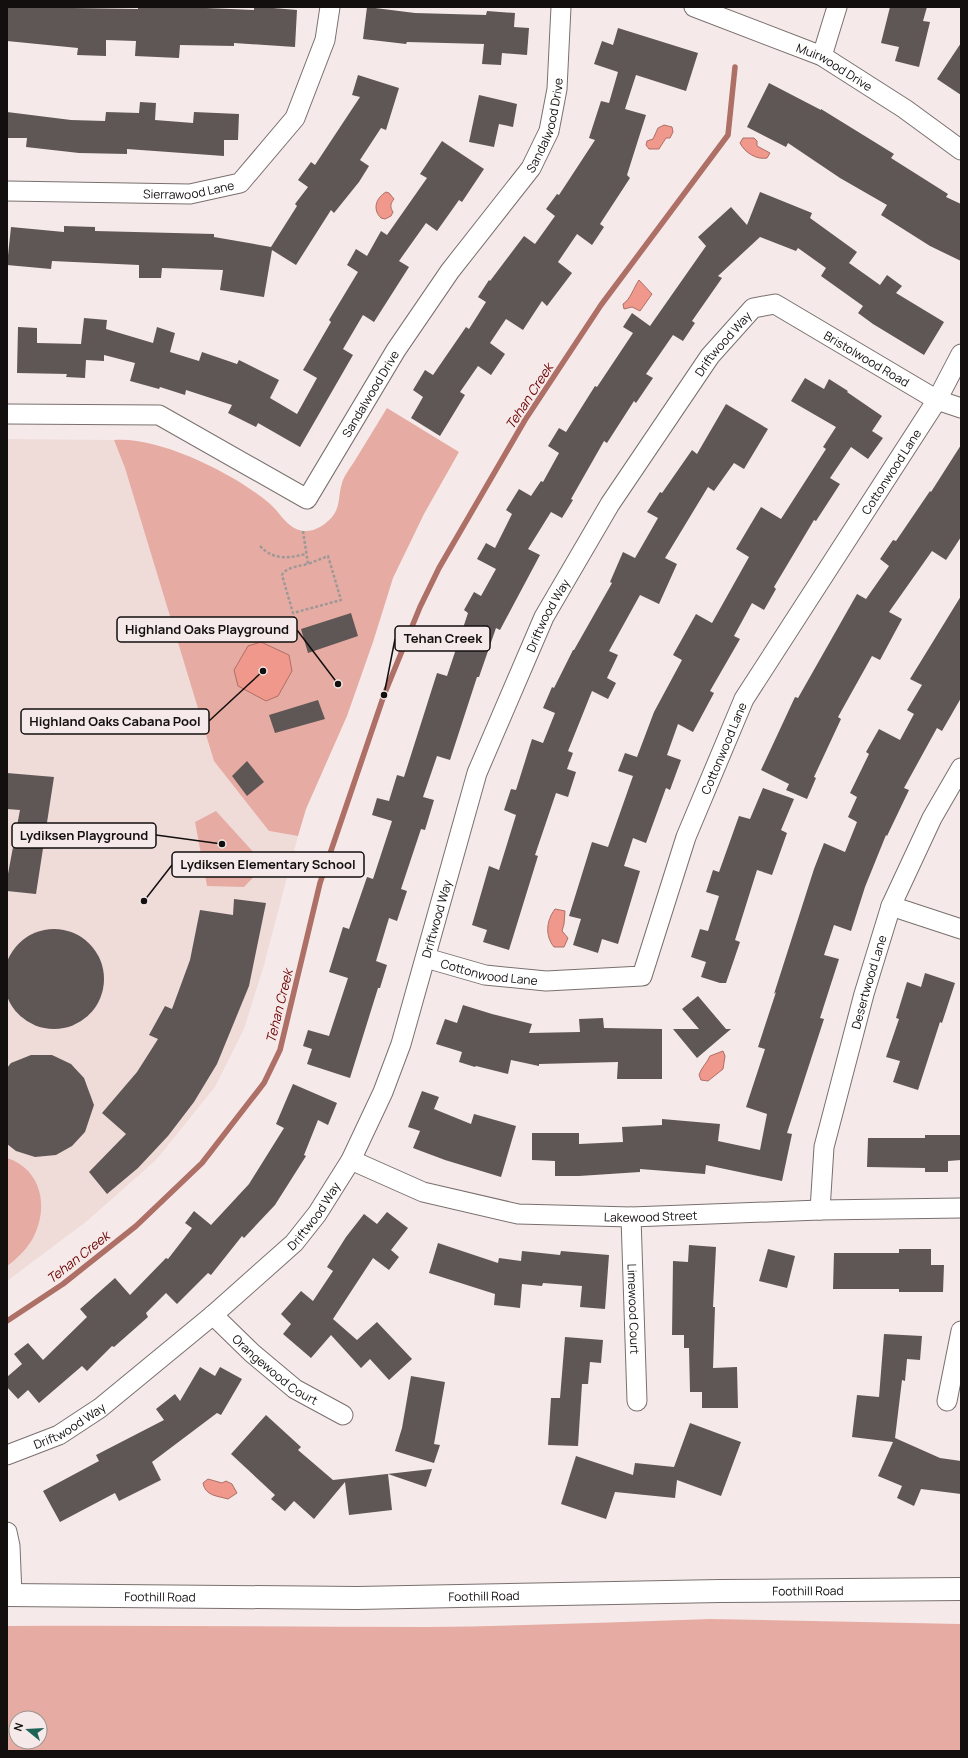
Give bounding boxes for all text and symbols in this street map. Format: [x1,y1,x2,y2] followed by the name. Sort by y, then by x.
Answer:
[794,39,876,95] street label: Muirwood Drive
[522,78,566,176] street label: Sandalwood Drive
[143,176,236,203] street label: Sierrawood Lane
[690,307,755,380] street label: Driftwood Way
[821,326,913,390] street label: Bristolwood Road
[337,347,403,440] street label: Sandalwood Drive
[501,357,558,432] water label: Tehan Creek
[857,426,925,518] street label: Cottonwood Lane
[522,575,573,655] street label: Driftwood Way
[117,617,297,642] callout: Highland Oaks Playground
[125,620,289,638] text: Highland Oaks Playground
[395,626,490,651] callout: Tehan Creek
[404,629,483,647] text: Tehan Creek
[696,699,750,797] street label: Cottonwood Lane
[21,709,209,734] callout: Highland Oaks Cabana Pool
[29,712,201,730] text: Highland Oaks Cabana Pool
[12,823,156,848] callout: Lydiksen Playground
[20,826,148,844] text: Lydiksen Playground
[172,852,364,877] callout: Lydiksen Elementary School
[180,855,356,873] text: Lydiksen Elementary School
[417,877,455,960] street label: Driftwood Way
[847,933,890,1031] street label: Desertwood Lane
[439,954,538,989] street label: Cottonwood Lane
[261,965,297,1045] water label: Tehan Creek
[283,1178,344,1254] street label: Driftwood Way
[604,1206,698,1226] street label: Lakewood Street
[43,1225,115,1287] water label: Tehan Creek
[624,1263,644,1355] street label: Limewood Court
[229,1330,321,1409] street label: Orangewood Court
[31,1398,109,1453] street label: Driftwood Way
[772,1581,844,1599] street label: Foothill Road
[448,1586,520,1605] street label: Foothill Road
[124,1588,196,1605] street label: Foothill Road
[8,1710,48,1750] north arrow
[10,1721,26,1733] text: N

